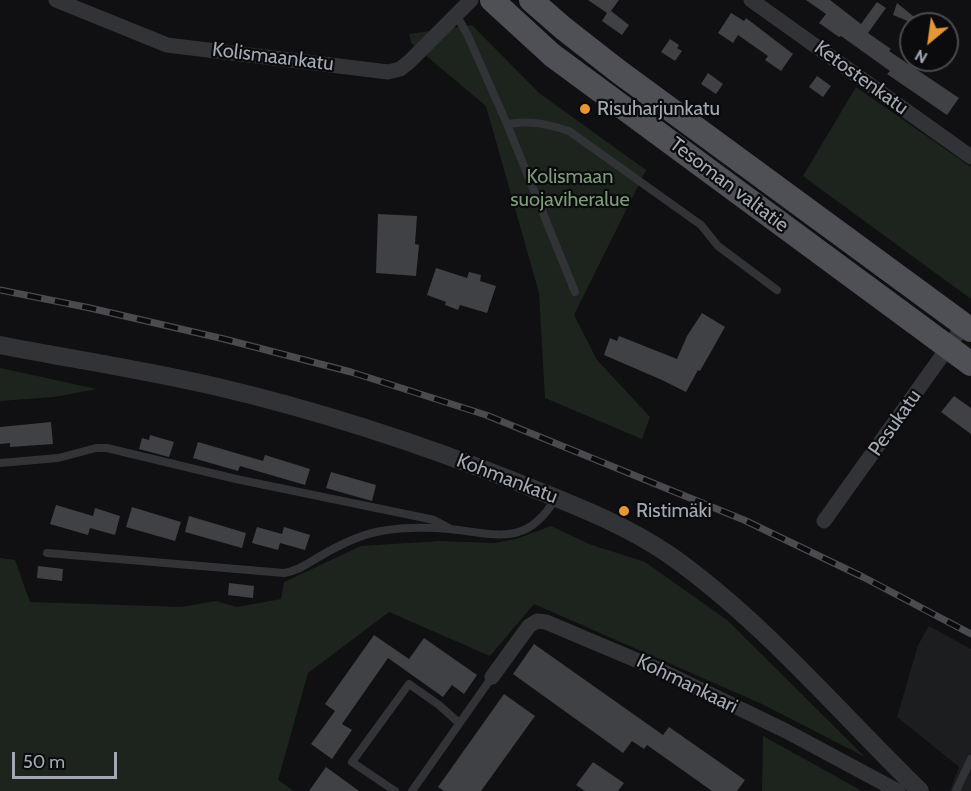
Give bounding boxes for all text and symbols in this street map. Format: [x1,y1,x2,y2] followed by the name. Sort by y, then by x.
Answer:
[899,12,959,72] north arrow
[809,36,913,120] street label: Ketostenkatu
[211,38,335,76] street label: Kolismaankatu
[911,45,931,67] text: N
[597,97,720,121] place label: Risuharjunkatu
[578,102,592,116] marker: Risuharjunkatu
[665,132,793,238] street label: Tesoman valtatie
[510,165,630,212] park label: Kolismaan suojaviheralue
[863,385,927,461] street label: Pesukatu
[453,449,561,509] street label: Kohmankatu
[636,499,712,523] place label: Ristimäki
[617,504,631,518] marker: Ristimäki
[633,649,741,719] street label: Kohmankaari
[15,740,120,778] scale bar
[23,751,65,773] text: 50 m

